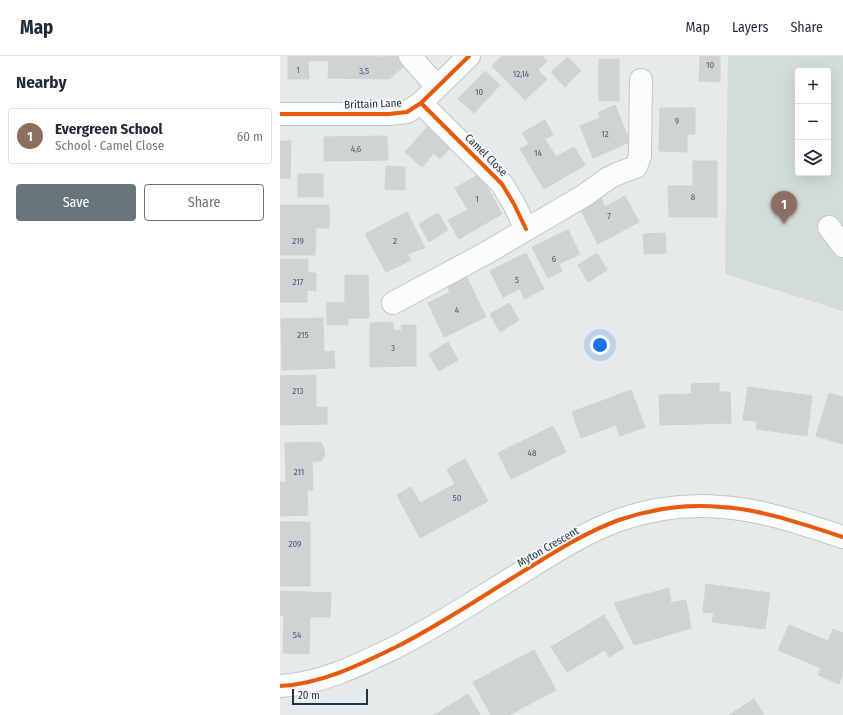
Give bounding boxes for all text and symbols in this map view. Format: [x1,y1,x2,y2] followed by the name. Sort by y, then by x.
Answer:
[20,16,53,39] text: Map
[686,19,710,36] text: Map
[732,19,768,36] text: Layers
[790,19,823,36] text: Share
[706,60,714,70] house number: 10
[296,65,300,75] house number: 1
[359,66,369,76] house number: 3,5
[795,68,831,176] map controls
[795,68,831,104] button: +
[513,69,530,79] house number: 12,14
[16,72,67,93] text: Nearby
[475,87,483,97] house number: 10
[344,96,402,112] street label: Brittain Lane
[795,104,831,140] button: −
[675,116,679,126] house number: 9
[55,120,163,138] text: Evergreen School
[27,129,33,144] text: 1
[237,129,263,144] text: 60 m
[601,129,609,139] house number: 12
[462,131,510,179] street label: Camel Close
[55,138,164,153] text: School · Camel Close
[795,140,831,176] button: layers
[351,144,362,154] house number: 4,6
[534,148,543,158] house number: 14
[16,184,136,221] button: Save
[144,184,264,221] button: Share
[771,191,797,224] pin: 1
[691,192,696,202] house number: 8
[475,194,479,204] house number: 1
[607,211,611,221] house number: 7
[292,236,304,246] house number: 219
[393,236,397,246] house number: 2
[552,254,557,264] house number: 6
[515,275,519,285] house number: 5
[293,277,304,287] house number: 217
[455,305,460,315] house number: 4
[297,330,309,340] house number: 215
[590,335,610,355] your location
[391,343,395,353] house number: 3
[292,386,304,396] house number: 213
[528,448,537,458] house number: 48
[294,467,304,477] house number: 211
[453,493,462,503] house number: 50
[515,524,581,570] street label: Myton Crescent
[289,539,301,549] house number: 209
[293,630,302,640] house number: 54
[292,687,368,706] scale bar
[298,689,320,702] text: 20 m

